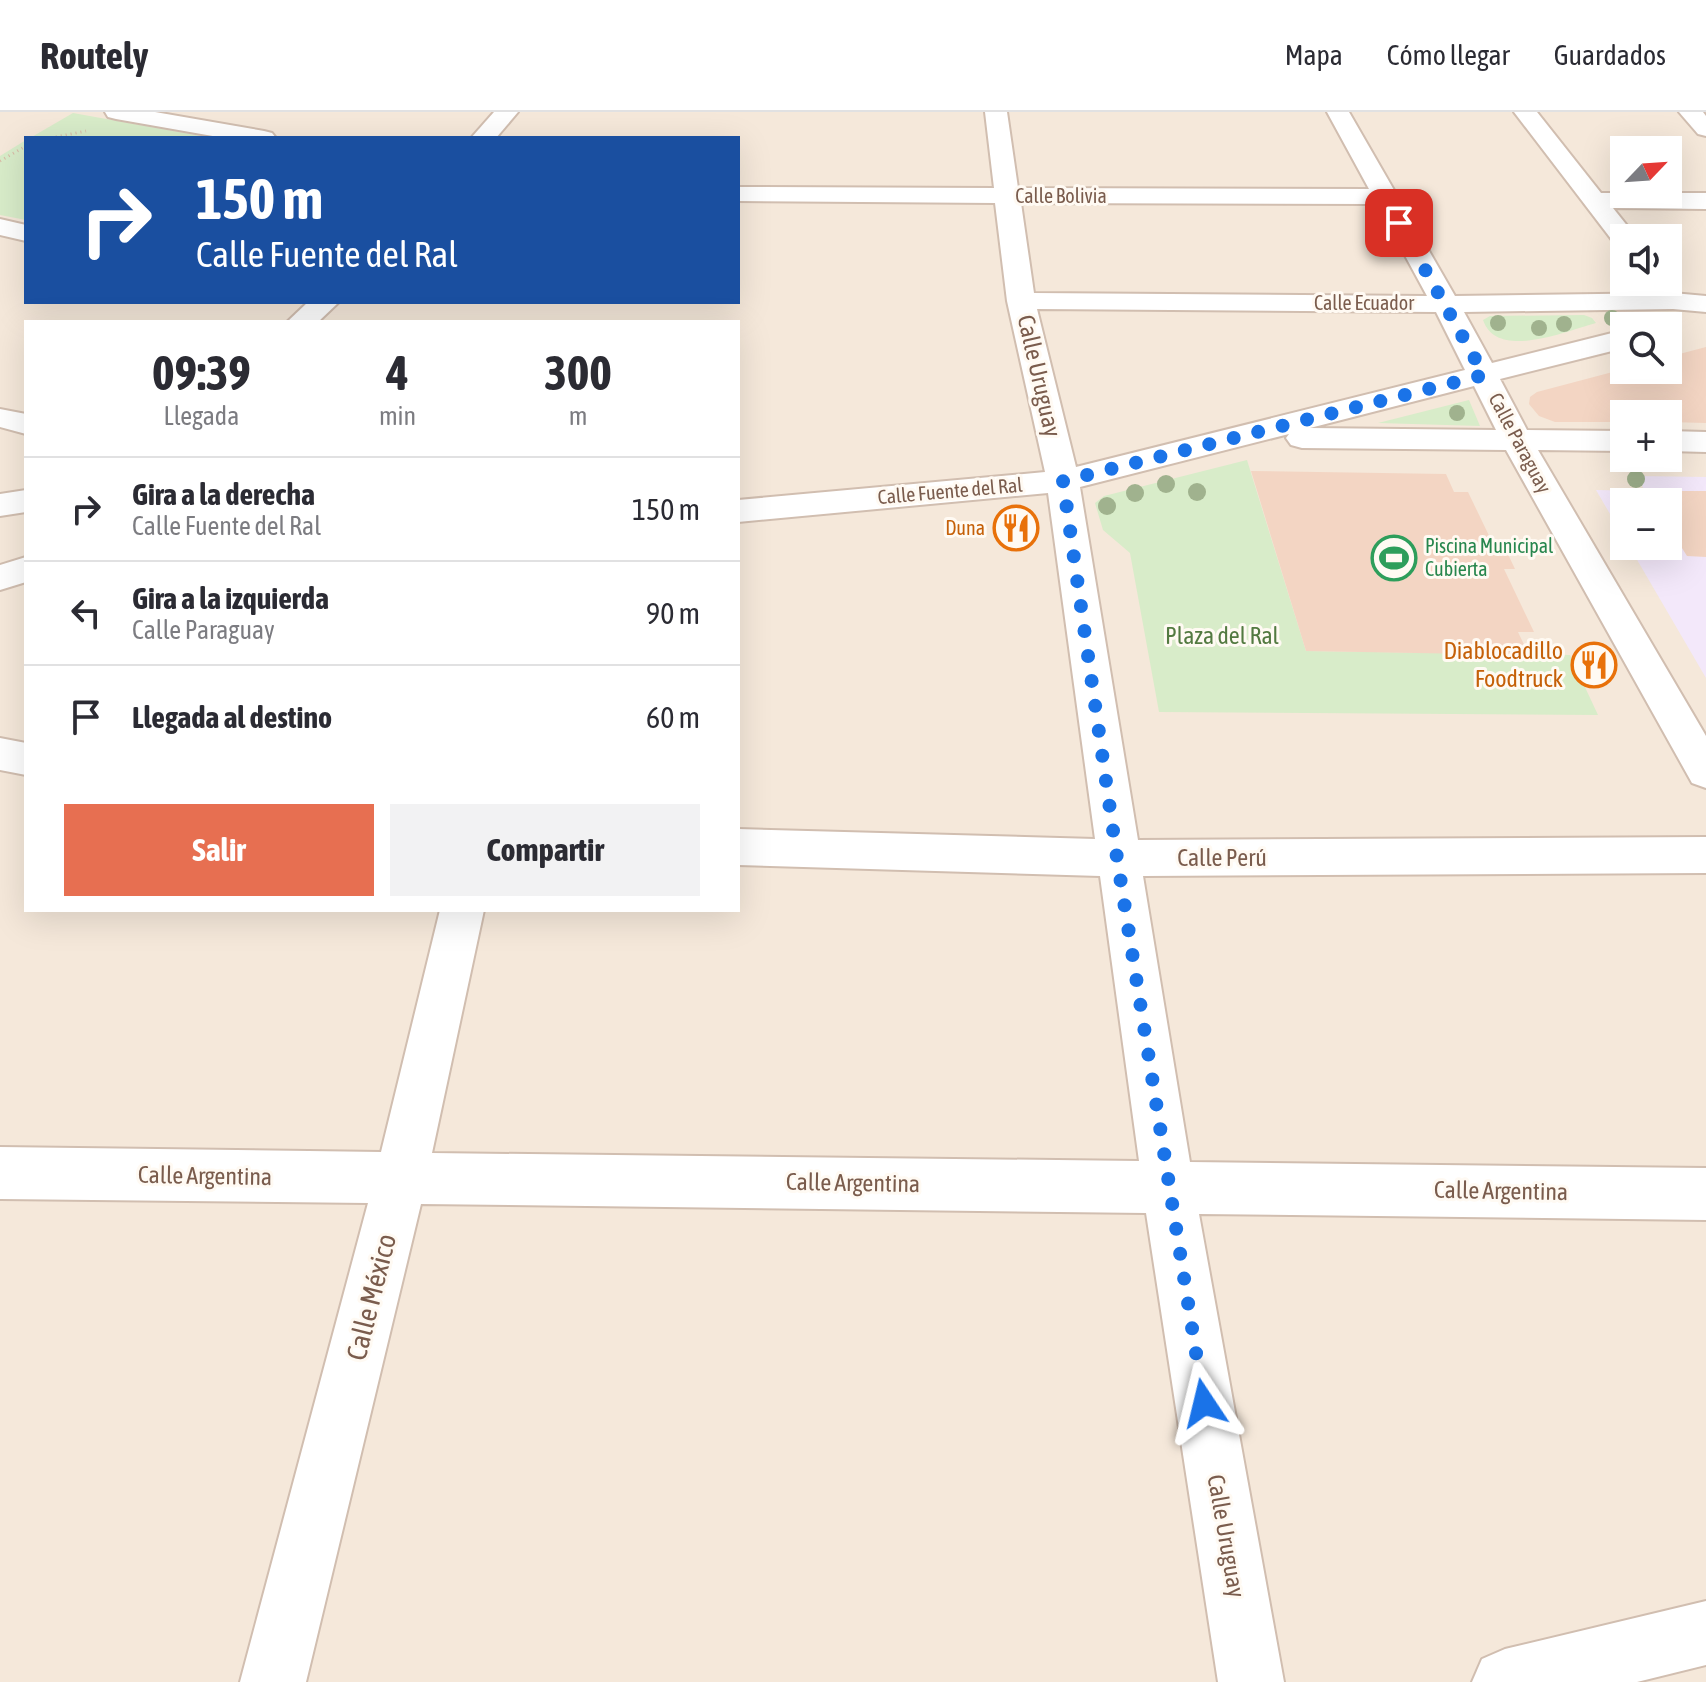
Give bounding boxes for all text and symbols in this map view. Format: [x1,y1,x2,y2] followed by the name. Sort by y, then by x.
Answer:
[40,34,148,77] text: Routely
[1285,39,1343,71] text: Mapa
[1387,39,1510,71] text: Cómo llegar
[1554,39,1666,71] text: Guardados
[1610,136,1682,208] north arrow
[1610,136,1682,560] map controls
[196,167,323,231] text: 150 m
[64,168,168,272] icon: right
[1015,184,1107,207] street label: Calle Bolivia
[1365,189,1433,257] pin
[1377,201,1421,245] icon: arrive
[1610,224,1682,296] button: sound
[196,233,458,275] text: Calle Fuente del Ral
[1314,291,1415,314] street label: Calle Ecuador
[1012,312,1067,440] street label: Calle Uruguay
[1610,312,1682,384] button: search
[152,345,251,400] text: 09:39
[386,345,409,400] text: 4
[544,345,612,400] text: 300
[1485,389,1556,497] street label: Calle Paraguay
[1610,400,1682,472] button: +
[164,401,239,431] text: Llegada
[379,401,416,431] text: min
[569,401,587,431] text: m
[877,473,1024,508] street label: Calle Fuente del Ral
[132,477,315,511] text: Gira a la derecha
[64,487,108,531] icon: right
[1610,488,1682,560] button: −
[632,492,700,526] text: 150 m
[992,504,1040,552] restaurant icon: Duna
[132,511,321,541] text: Calle Fuente del Ral
[945,516,985,539] place label: Duna
[1370,534,1418,582] sports icon: Piscina Municipal Cubierta
[1425,534,1554,580] place label: Piscina Municipal Cubierta
[132,581,329,615] text: Gira a la izquierda
[64,591,108,635] icon: left
[646,596,700,630] text: 90 m
[132,615,275,645] text: Calle Paraguay
[1165,622,1280,649] park label: Plaza del Ral
[1443,637,1563,692] place label: Diablocadillo Foodtruck
[1570,641,1618,689] restaurant icon: Diablocadillo Foodtruck
[64,695,108,739] icon: arrive
[132,700,332,734] text: Llegada al destino
[646,700,700,734] text: 60 m
[64,804,374,896] button: Salir
[390,804,700,896] button: Compartir
[1177,844,1267,871] street label: Calle Perú
[138,1161,272,1190] street label: Calle Argentina
[786,1168,920,1197] street label: Calle Argentina
[1434,1176,1568,1205] street label: Calle Argentina
[340,1230,402,1364] street label: Calle México
[1162,1361,1246,1445] position arrow
[1202,1472,1251,1600] street label: Calle Uruguay

